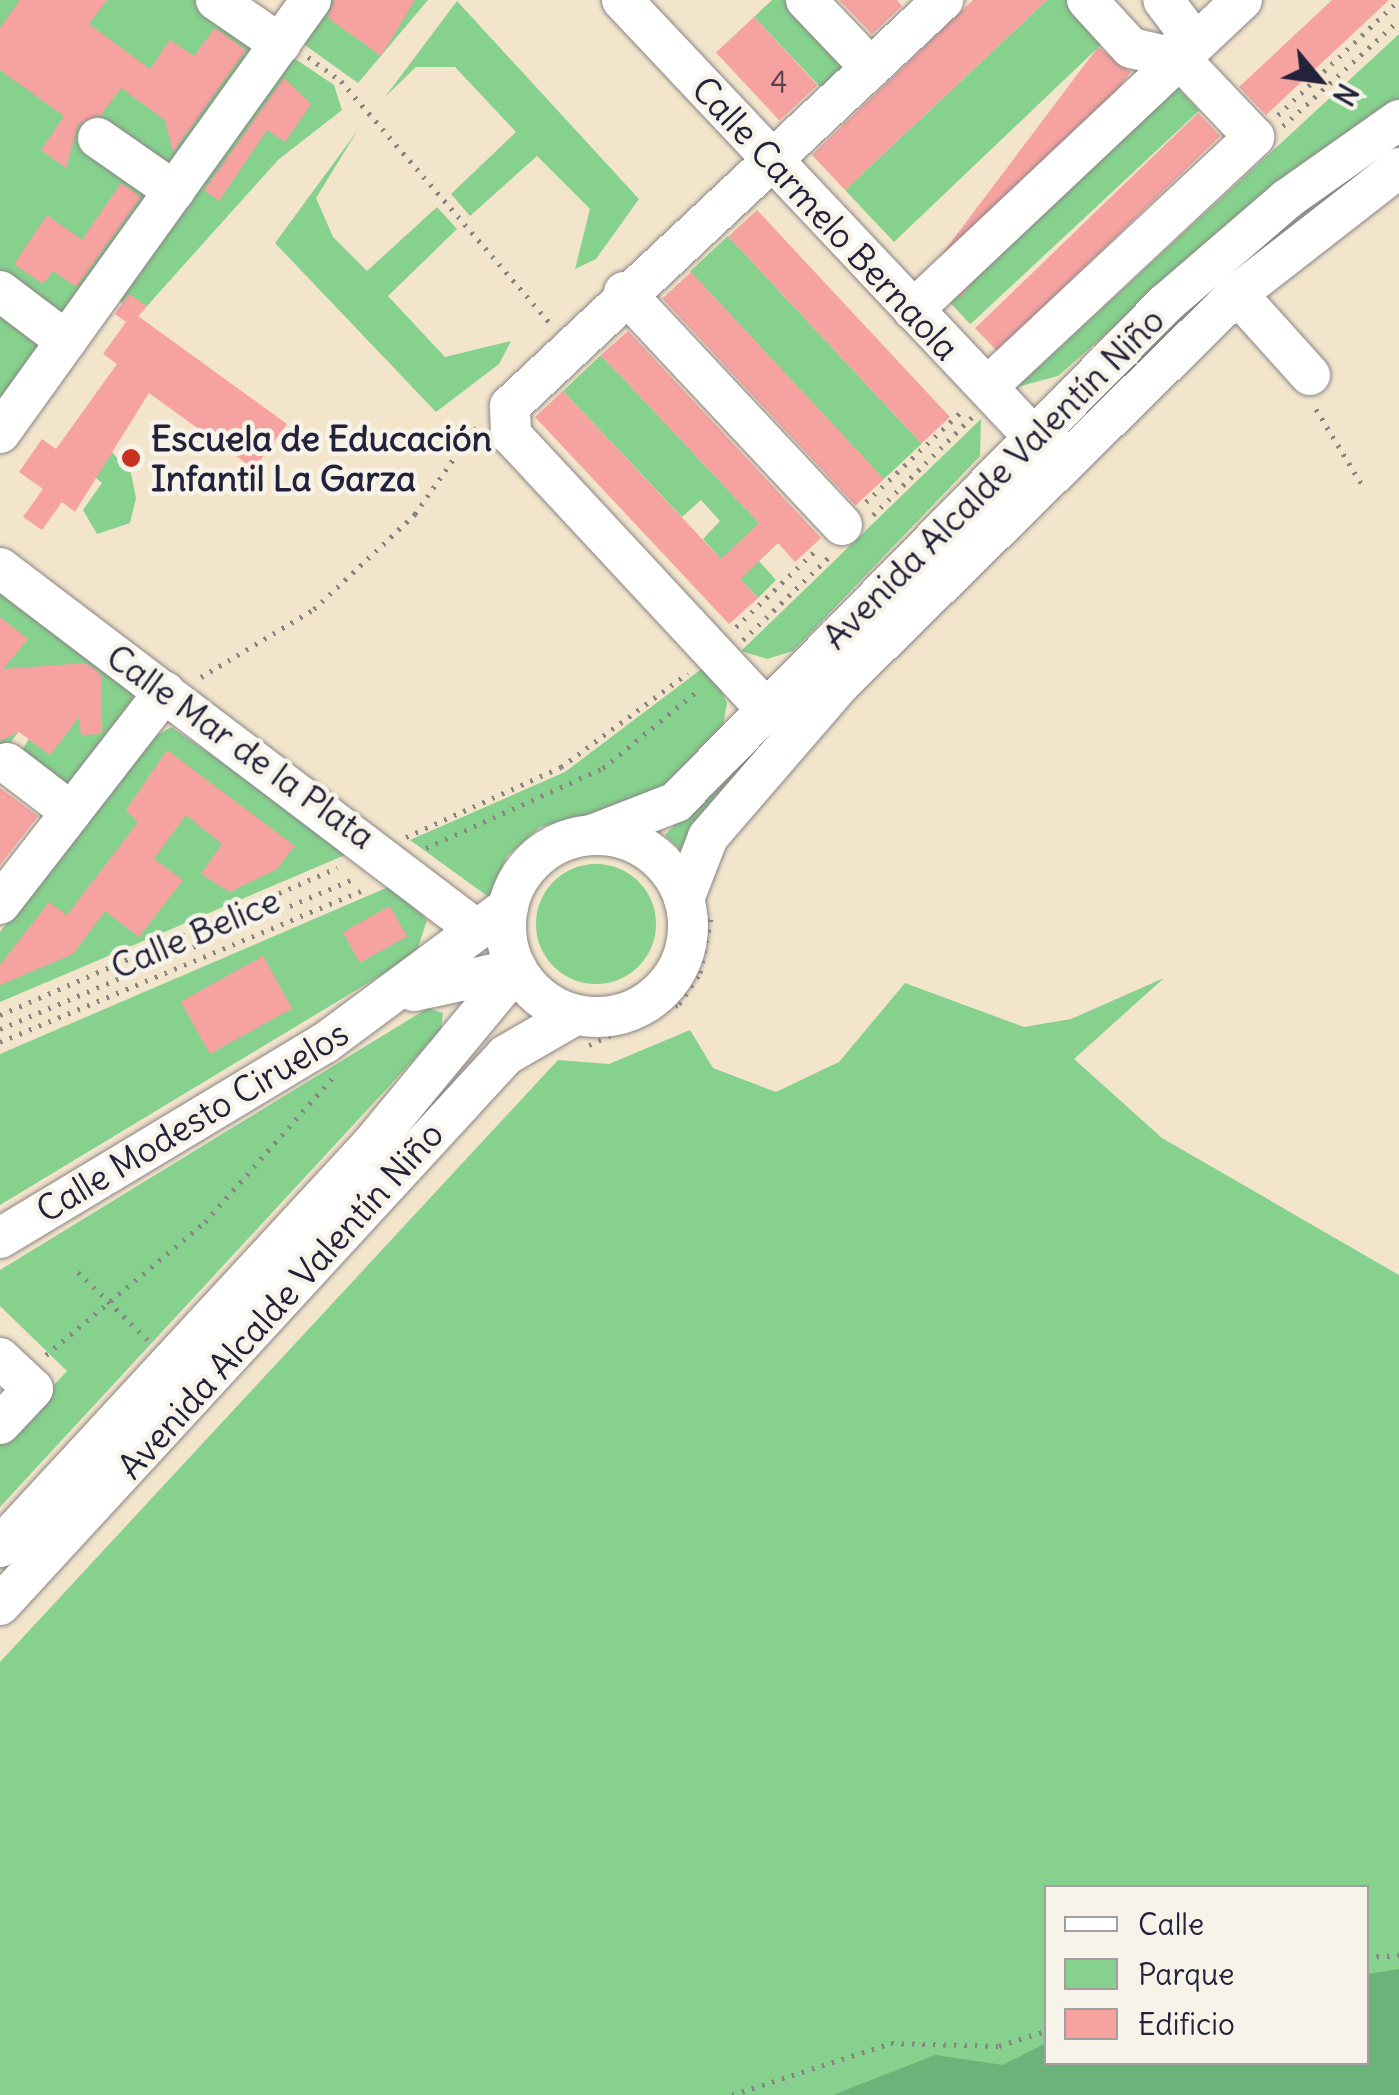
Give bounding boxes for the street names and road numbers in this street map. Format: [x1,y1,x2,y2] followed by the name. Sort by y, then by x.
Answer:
[684,68,968,368] street label: Calle Carmelo Bernaola
[814,299,1172,657] street label: Avenida Alcalde Valentín Niño
[99,635,383,857] street label: Calle Mar de la Plata
[104,879,286,987] street label: Calle Belice
[29,1011,355,1231] street label: Calle Modesto Ciruelos
[109,1113,451,1487] street label: Avenida Alcalde Valentín Niño

